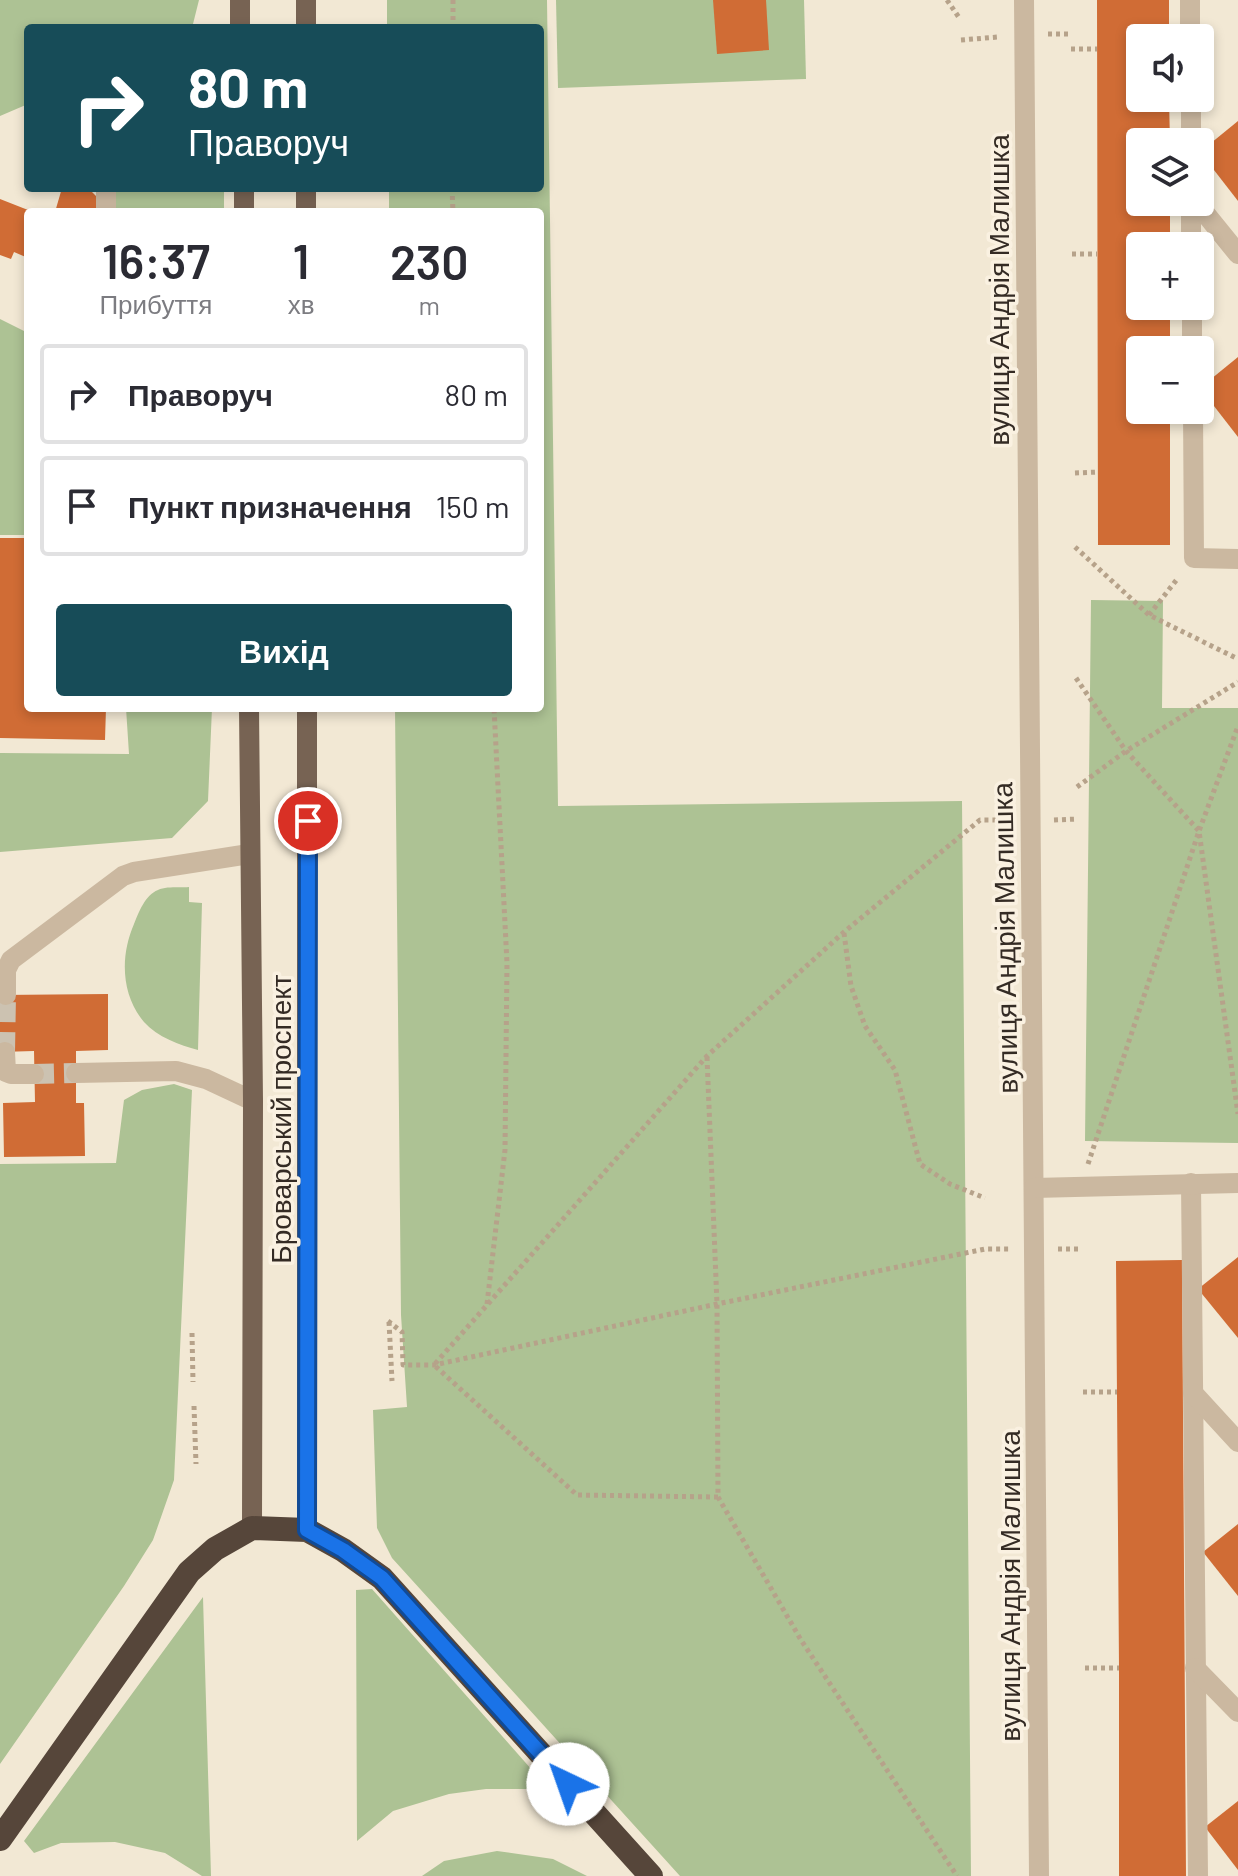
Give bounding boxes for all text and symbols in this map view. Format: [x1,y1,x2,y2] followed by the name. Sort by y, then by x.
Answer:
[1126,24,1214,424] map controls
[1126,24,1214,112] button: sound
[188,52,308,119] text: 80 m
[56,56,160,160] icon: right
[188,120,349,163] text: Праворуч
[1126,128,1214,216] button: layers
[981,134,1015,446] street label: вулиця Андрія Малишка
[102,231,210,289] text: 16:37
[293,231,310,289] text: 1
[390,232,469,290] text: 230
[1126,232,1214,320] button: +
[99,288,212,319] text: Прибуття
[288,288,314,319] text: хв
[418,289,440,320] text: m
[1126,336,1214,424] button: −
[60,372,104,416] icon: right
[128,376,273,412] text: Праворуч
[445,376,508,412] text: 80 m
[60,484,104,528] icon: arrive
[128,488,412,524] text: Пункт призначення
[436,488,509,524] text: 150 m
[56,604,512,696] button: Вихід
[984,782,1024,1094] street label: вулиця Андрія Малишка
[274,787,342,855] pin
[286,799,330,843] icon: arrive
[263,974,297,1264] street label: Броварський проспект
[992,1430,1026,1742] street label: вулиця Андрія Малишка
[526,1742,610,1826] position arrow

